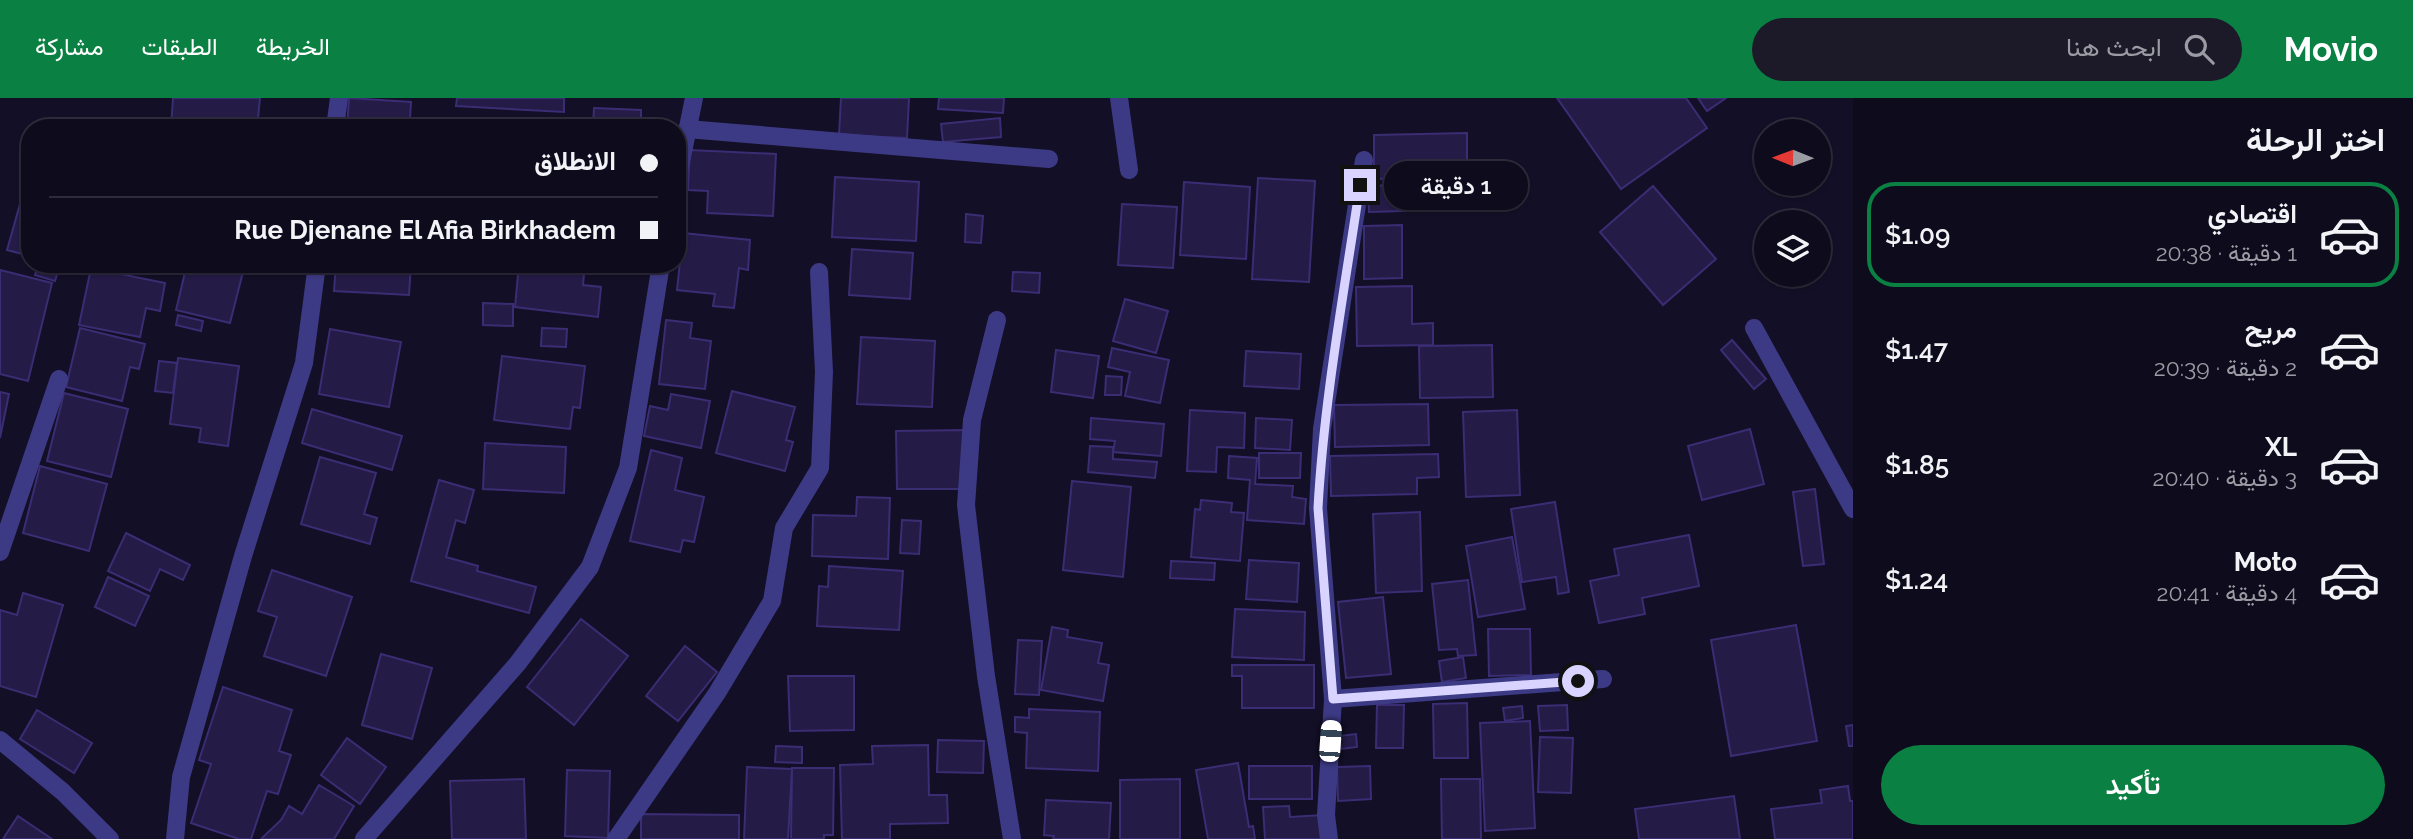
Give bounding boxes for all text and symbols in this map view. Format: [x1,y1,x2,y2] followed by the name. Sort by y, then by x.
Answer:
[1752,18,2242,81] search box
[2180,30,2218,68] icon: search
[2284,30,2378,69] text: Movio
[35,32,103,61] text: مشاركة
[141,32,218,61] text: الطبقات
[256,32,330,61] text: الخريطة
[2066,32,2162,62] text: ابحث هنا
[1754,119,1830,196] north arrow
[1754,119,1831,287] map controls
[2246,121,2385,158] text: اختر الرحلة
[534,146,616,176] text: الانطلاق
[1384,160,1528,210] callout: 1 دقيقة
[1344,169,1376,201] route end
[1421,172,1491,199] text: 1 دقيقة
[2208,199,2297,229] text: اقتصادي
[2318,203,2381,266] icon: car
[1754,210,1831,287] button: layers
[234,215,616,245] text: Rue Djenane El Afia Birkhadem
[1885,220,1950,250] text: $1.09
[2156,239,2297,266] text: 1 دقيقة · 20:38
[2245,314,2297,344] text: مريح
[2318,318,2381,381] icon: car
[1885,335,1948,365] text: $1.47
[2154,354,2297,381] text: 2 دقيقة · 20:39
[2265,432,2297,462] text: XL
[2318,433,2381,496] icon: car
[1885,450,1949,480] text: $1.85
[2152,464,2297,491] text: 3 دقيقة · 20:40
[2234,547,2297,577] text: Moto
[2318,548,2381,611] icon: car
[1885,565,1948,595] text: $1.24
[2156,579,2297,606] text: 4 دقيقة · 20:41
[1562,665,1594,697] route start
[1319,719,1342,763] car
[1881,745,2385,825] button: تأكيد

